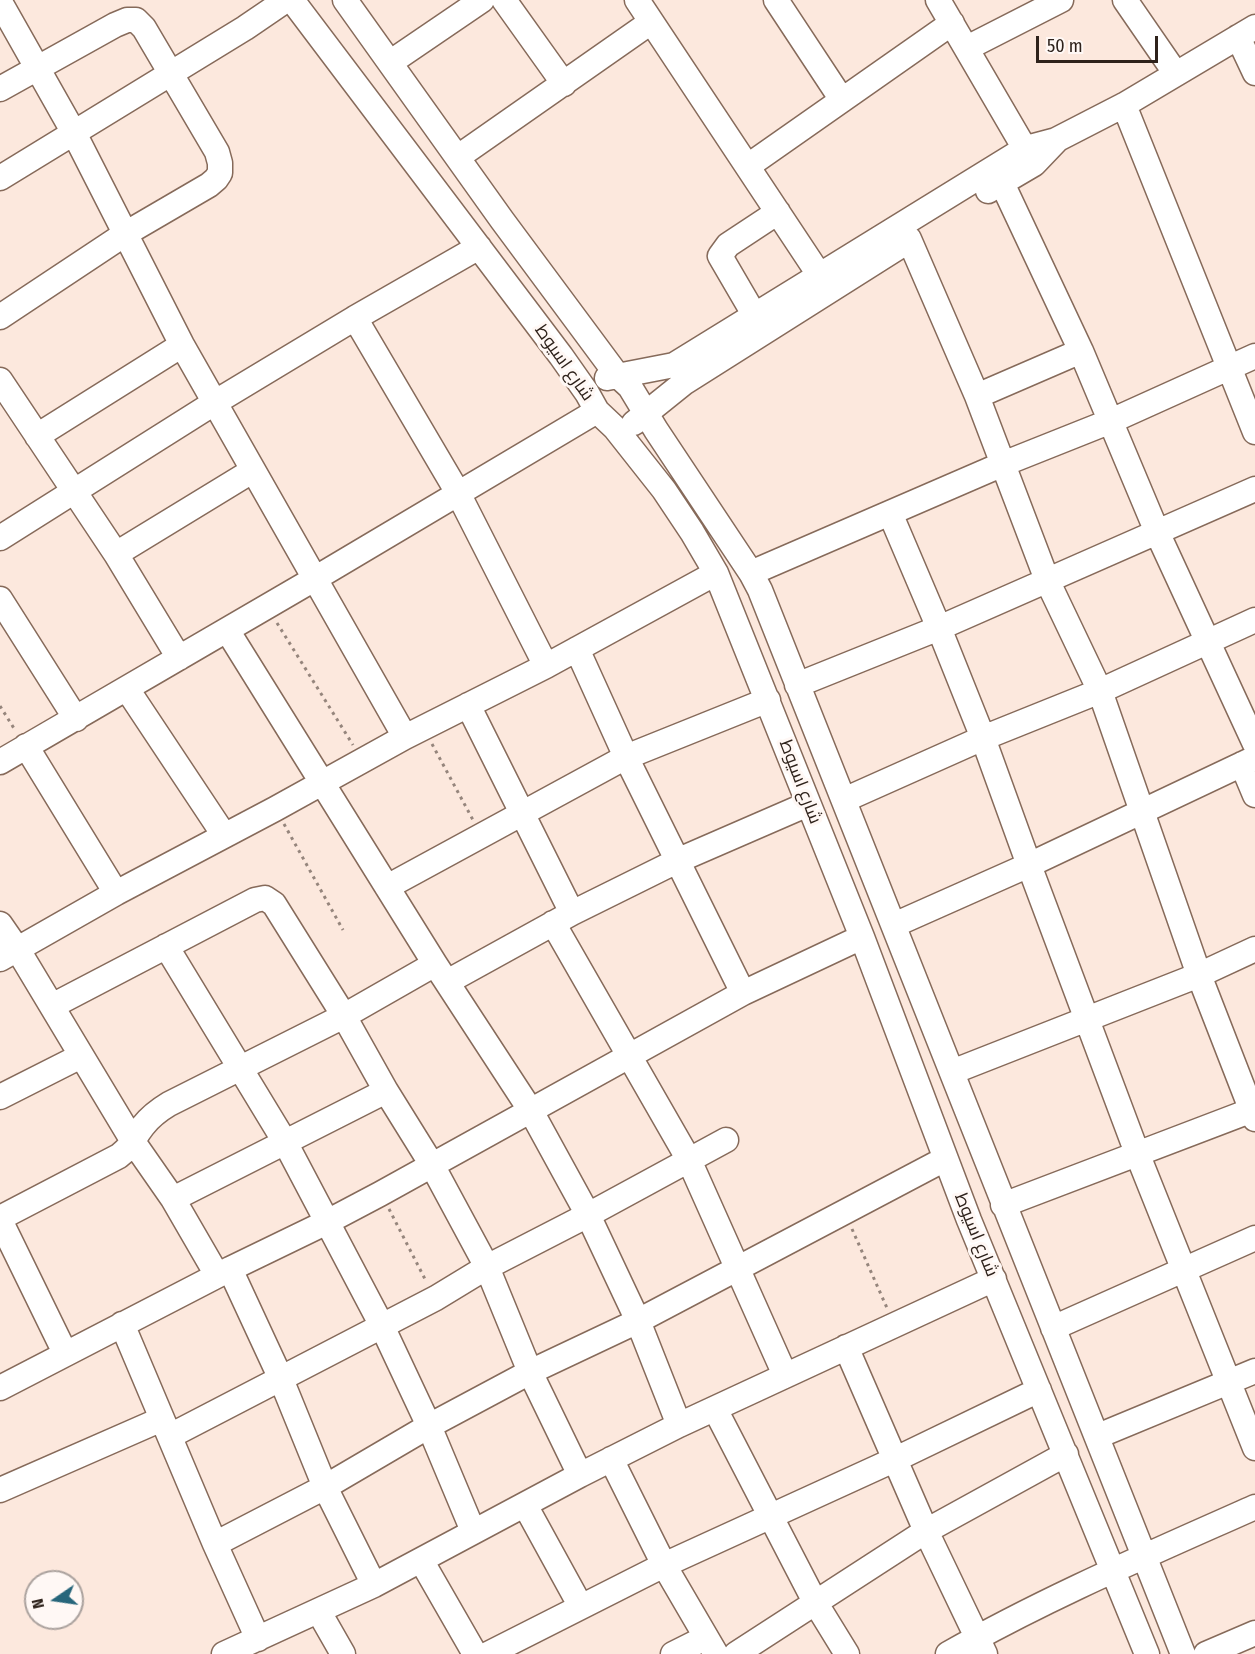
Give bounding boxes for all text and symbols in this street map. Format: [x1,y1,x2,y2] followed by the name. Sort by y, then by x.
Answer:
[1039,24,1160,62] scale bar
[1047,35,1083,57] text: 50 m
[530,321,598,405] street label: شارع اسيوط
[774,737,826,827] street label: شارع اسيوط
[949,1190,1003,1280] street label: شارع اسيوط
[24,1570,84,1630] north arrow
[28,1597,48,1611] text: N

